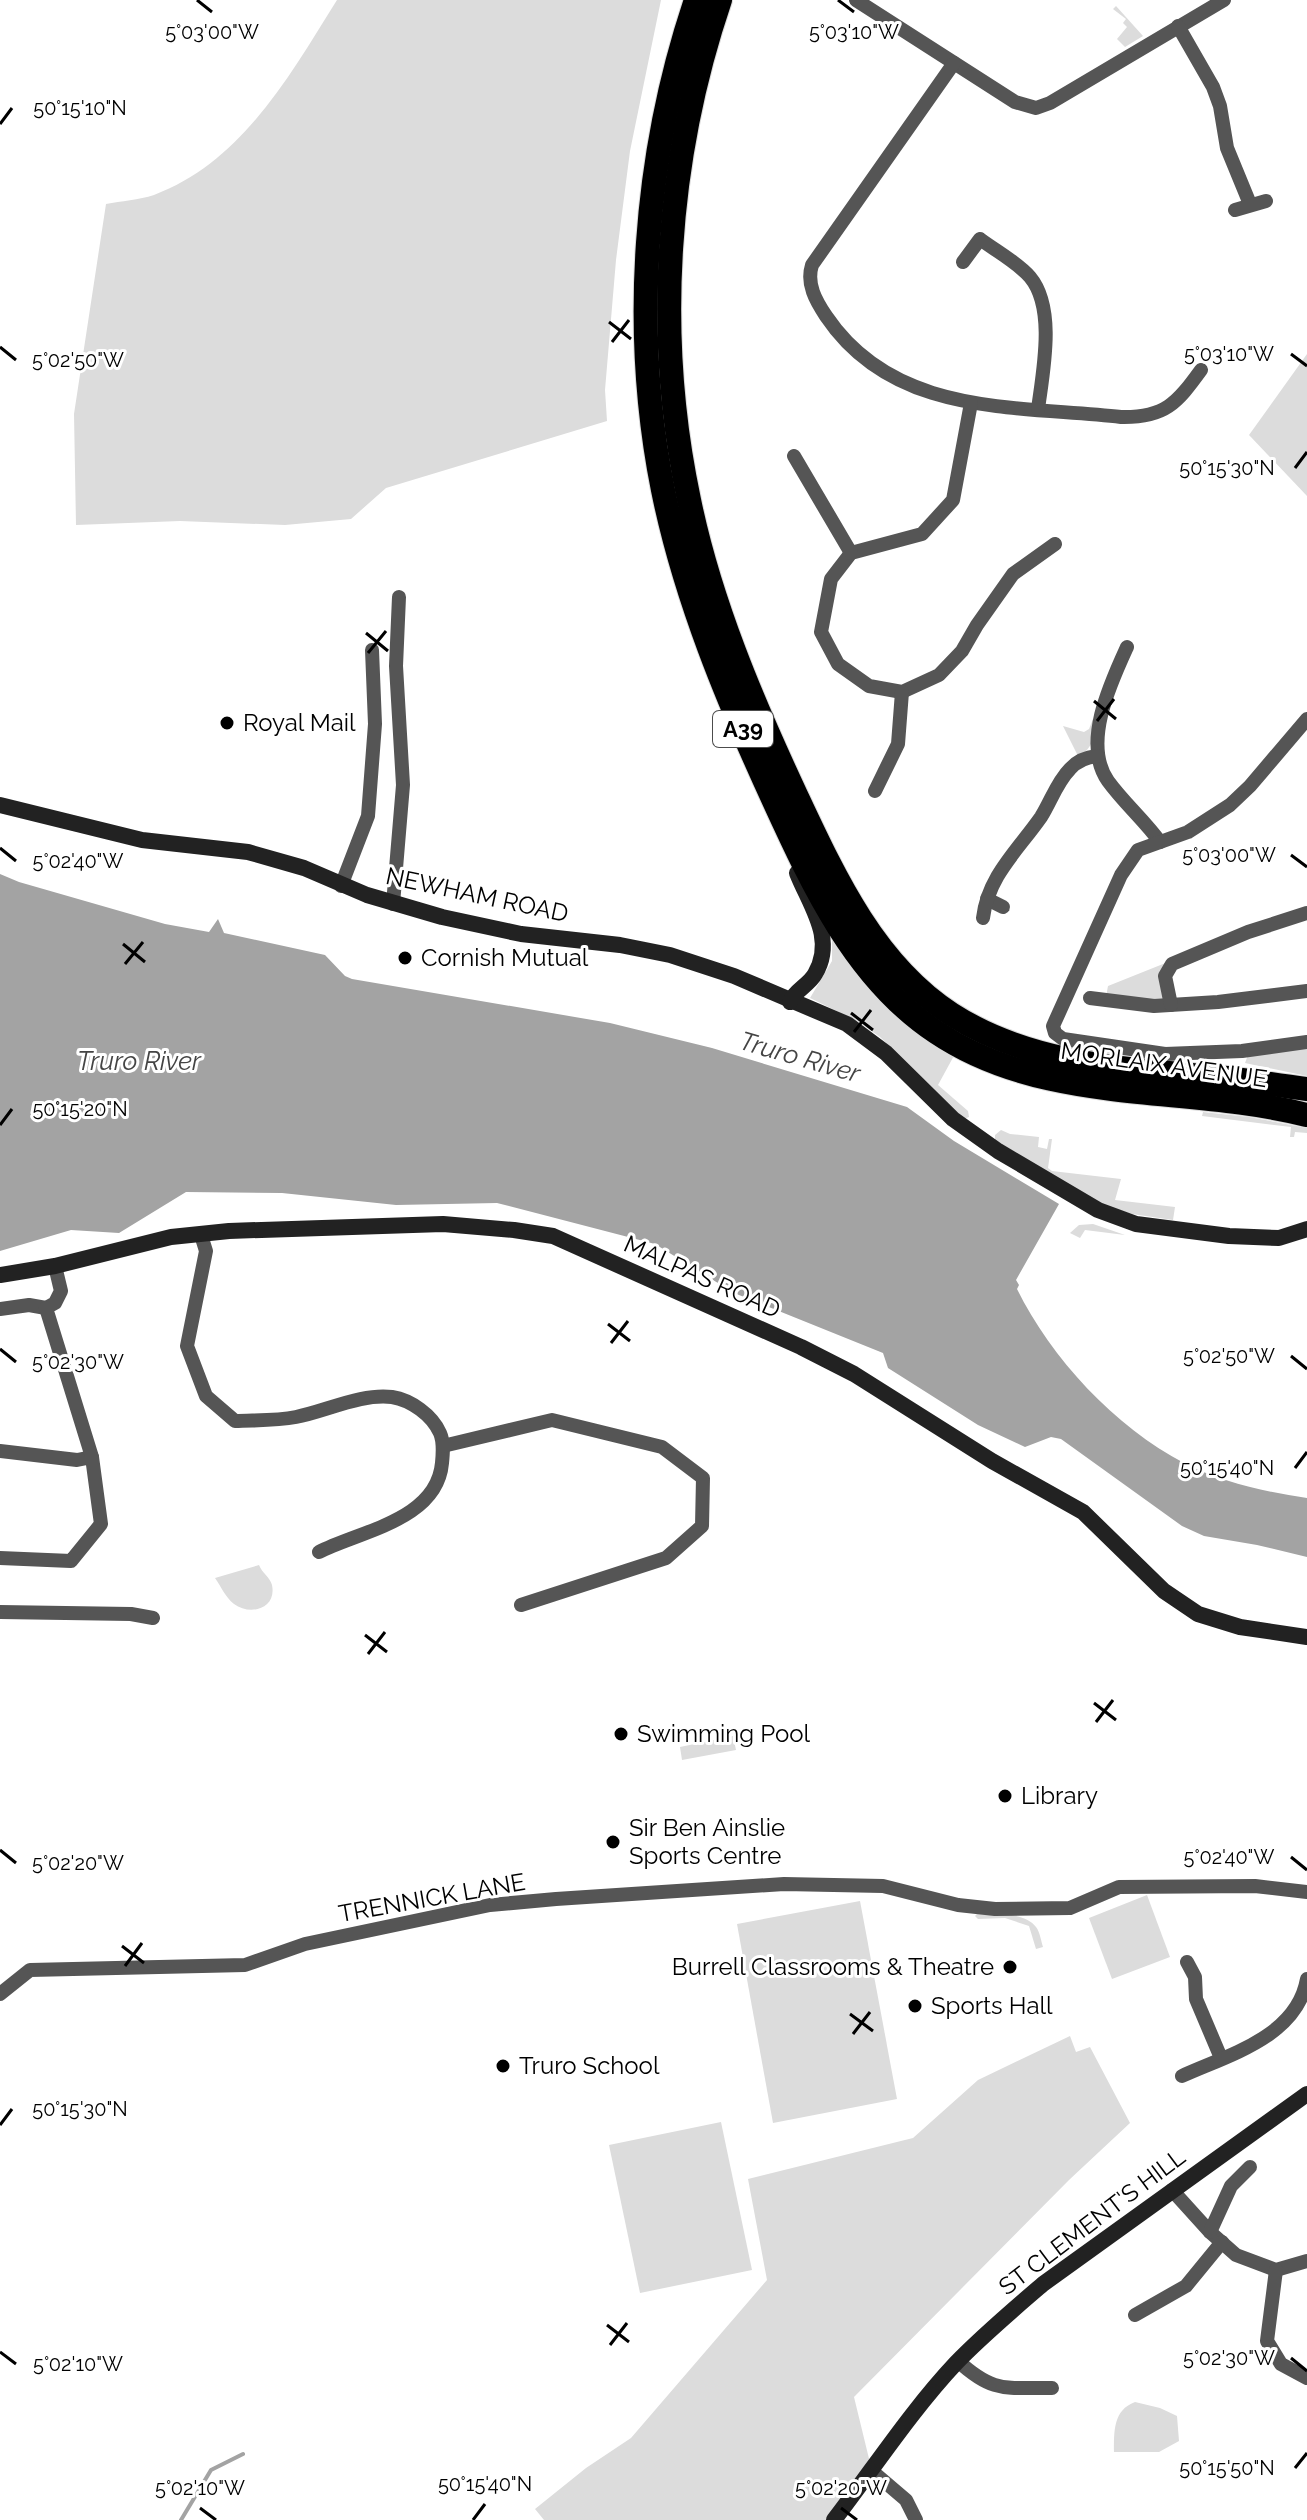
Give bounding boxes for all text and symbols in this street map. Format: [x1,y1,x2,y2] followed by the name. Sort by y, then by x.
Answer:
[165,20,259,44] text: 5°03'00"W
[809,20,899,44] text: 5°03'10"W
[33,96,127,120] text: 50°15'10"N
[1184,342,1274,366] text: 5°03'10"W
[32,348,124,372] text: 5°02'50"W
[1179,456,1275,480] text: 50°15'30"N
[243,708,356,737] place label: Royal Mail
[713,711,773,747] road number: A39
[218,714,236,732] marker: Royal Mail
[1182,843,1276,867] text: 5°03'00"W
[33,849,123,873] text: 5°02'40"W
[383,861,571,928] street label: NEWHAM ROAD
[421,943,589,972] place label: Cornish Mutual
[396,949,414,967] marker: Cornish Mutual
[736,1025,865,1089] water label: Truro River
[1059,1036,1269,1093] street label: MORLAIX AVENUE
[77,1046,202,1076] water label: Truro River
[32,1097,128,1121] text: 50°15'20"N
[620,1229,785,1324] street label: MALPAS ROAD
[1183,1344,1275,1368] text: 5°02'50"W
[32,1350,124,1374] text: 5°02'30"W
[1180,1456,1274,1480] text: 50°15'40"N
[637,1719,810,1748] place label: Swimming Pool
[612,1725,630,1743] marker: Swimming Pool
[1021,1781,1098,1810] place label: Library
[996,1787,1014,1805] marker: Library
[629,1813,785,1870] place label: Sir Ben Ainslie Sports Centre
[604,1833,622,1851] marker: Sir Ben Ainslie Sports Centre
[1184,1845,1274,1869] text: 5°02'40"W
[32,1851,124,1875] text: 5°02'20"W
[336,1867,528,1928] street label: TRENNICK LANE
[672,1952,994,1981] place label: Burrell Classrooms & Theatre
[1001,1958,1019,1976] marker: Burrell Classrooms & Theatre
[931,1991,1053,2020] place label: Sports Hall
[906,1997,924,2015] marker: Sports Hall
[519,2051,660,2080] place label: Truro School
[494,2057,512,2075] marker: Truro School
[32,2097,128,2121] text: 50°15'30"N
[993,2142,1190,2301] street label: ST CLEMENT'S HILL
[1183,2346,1275,2370] text: 5°02'30"W
[33,2352,123,2376] text: 5°02'10"W
[1179,2456,1275,2480] text: 50°15'50"N
[438,2472,532,2496] text: 50°15'40"N
[155,2476,245,2500] text: 5°02'10"W
[795,2476,887,2500] text: 5°02'20"W

